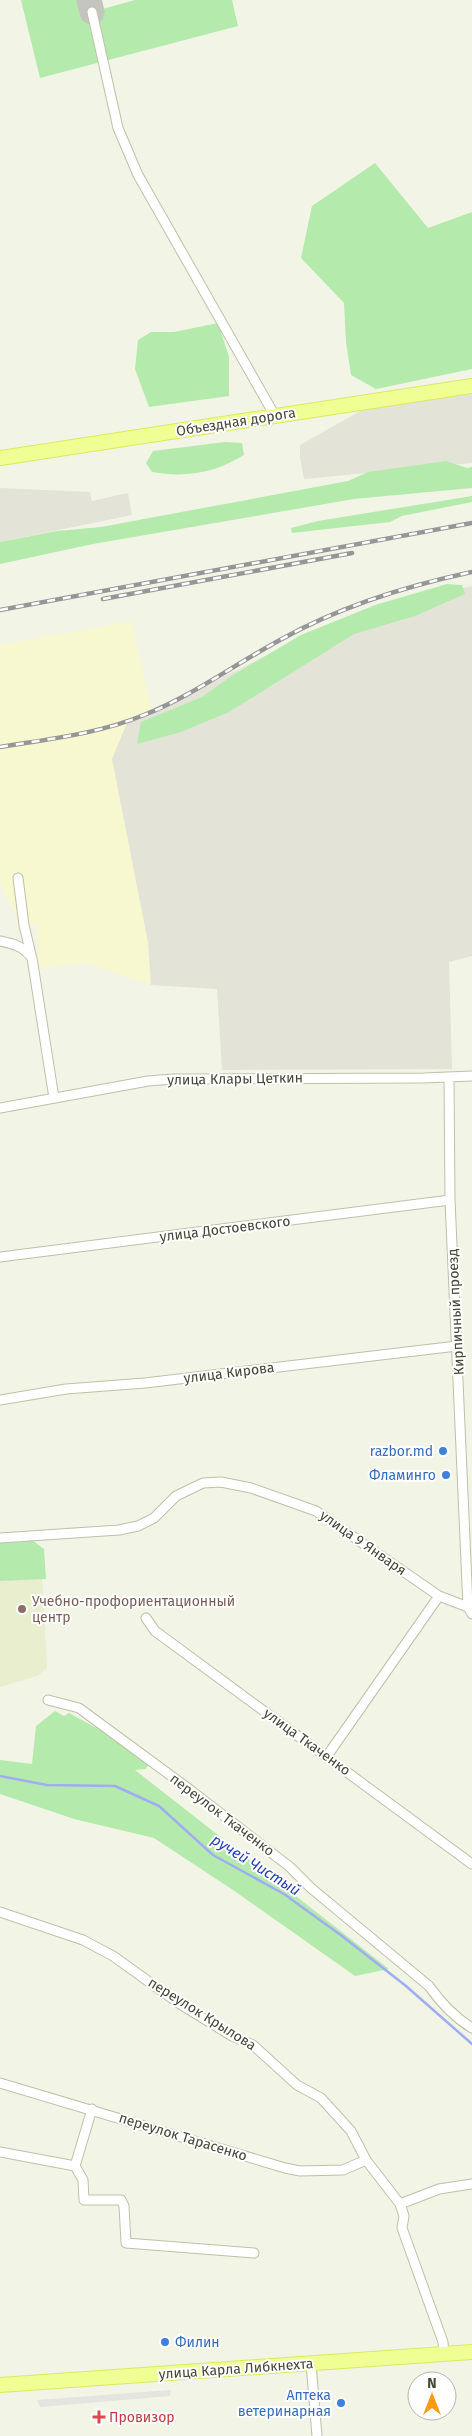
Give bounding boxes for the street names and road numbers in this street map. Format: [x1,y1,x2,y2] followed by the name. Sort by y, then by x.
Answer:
[175,404,297,440] street label: Объездная дорога
[167,1069,303,1089] street label: улица Клары Цеткин
[159,1213,291,1245] street label: улица Достоевского
[444,1248,468,1376] street label: Кирпичный проезд
[183,1359,275,1387] street label: улица Кирова
[316,1507,410,1579] street label: улица 9 Января
[260,1705,354,1779] street label: улица Ткаченко
[166,1770,278,1860] street label: переулок Ткаченко
[145,1974,259,2054] street label: переулок Крылова
[117,2109,249,2165] street label: переулок Тарасенко
[158,2355,314,2383] street label: улица Карла Либкнехта

